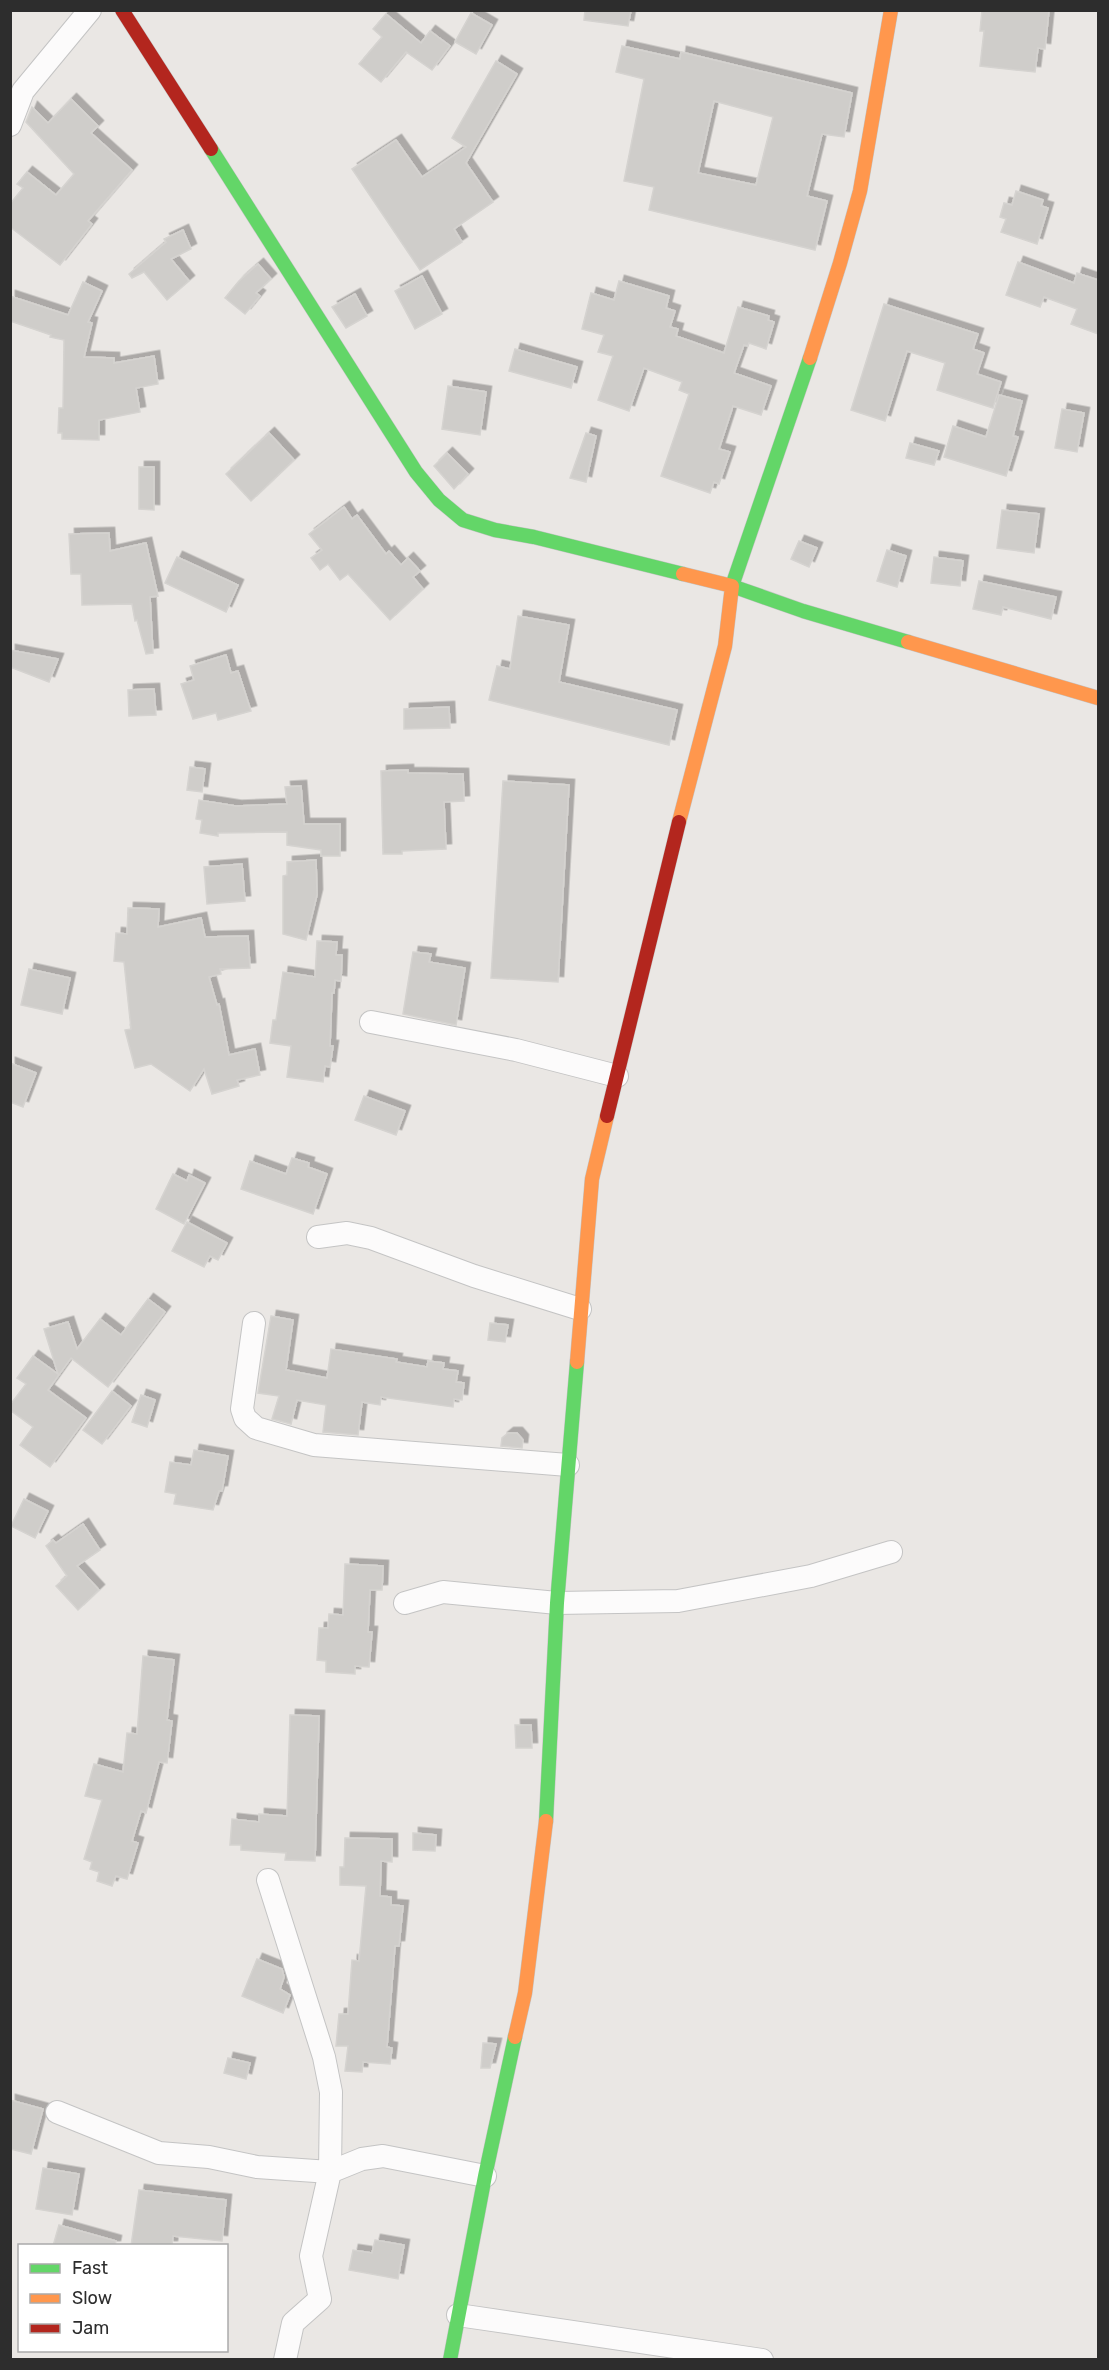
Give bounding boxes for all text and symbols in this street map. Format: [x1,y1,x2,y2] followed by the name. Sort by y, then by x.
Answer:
[18,2244,228,2352] legend
[72,2257,108,2279] text: Fast
[72,2287,112,2309] text: Slow
[72,2317,109,2339] text: Jam

